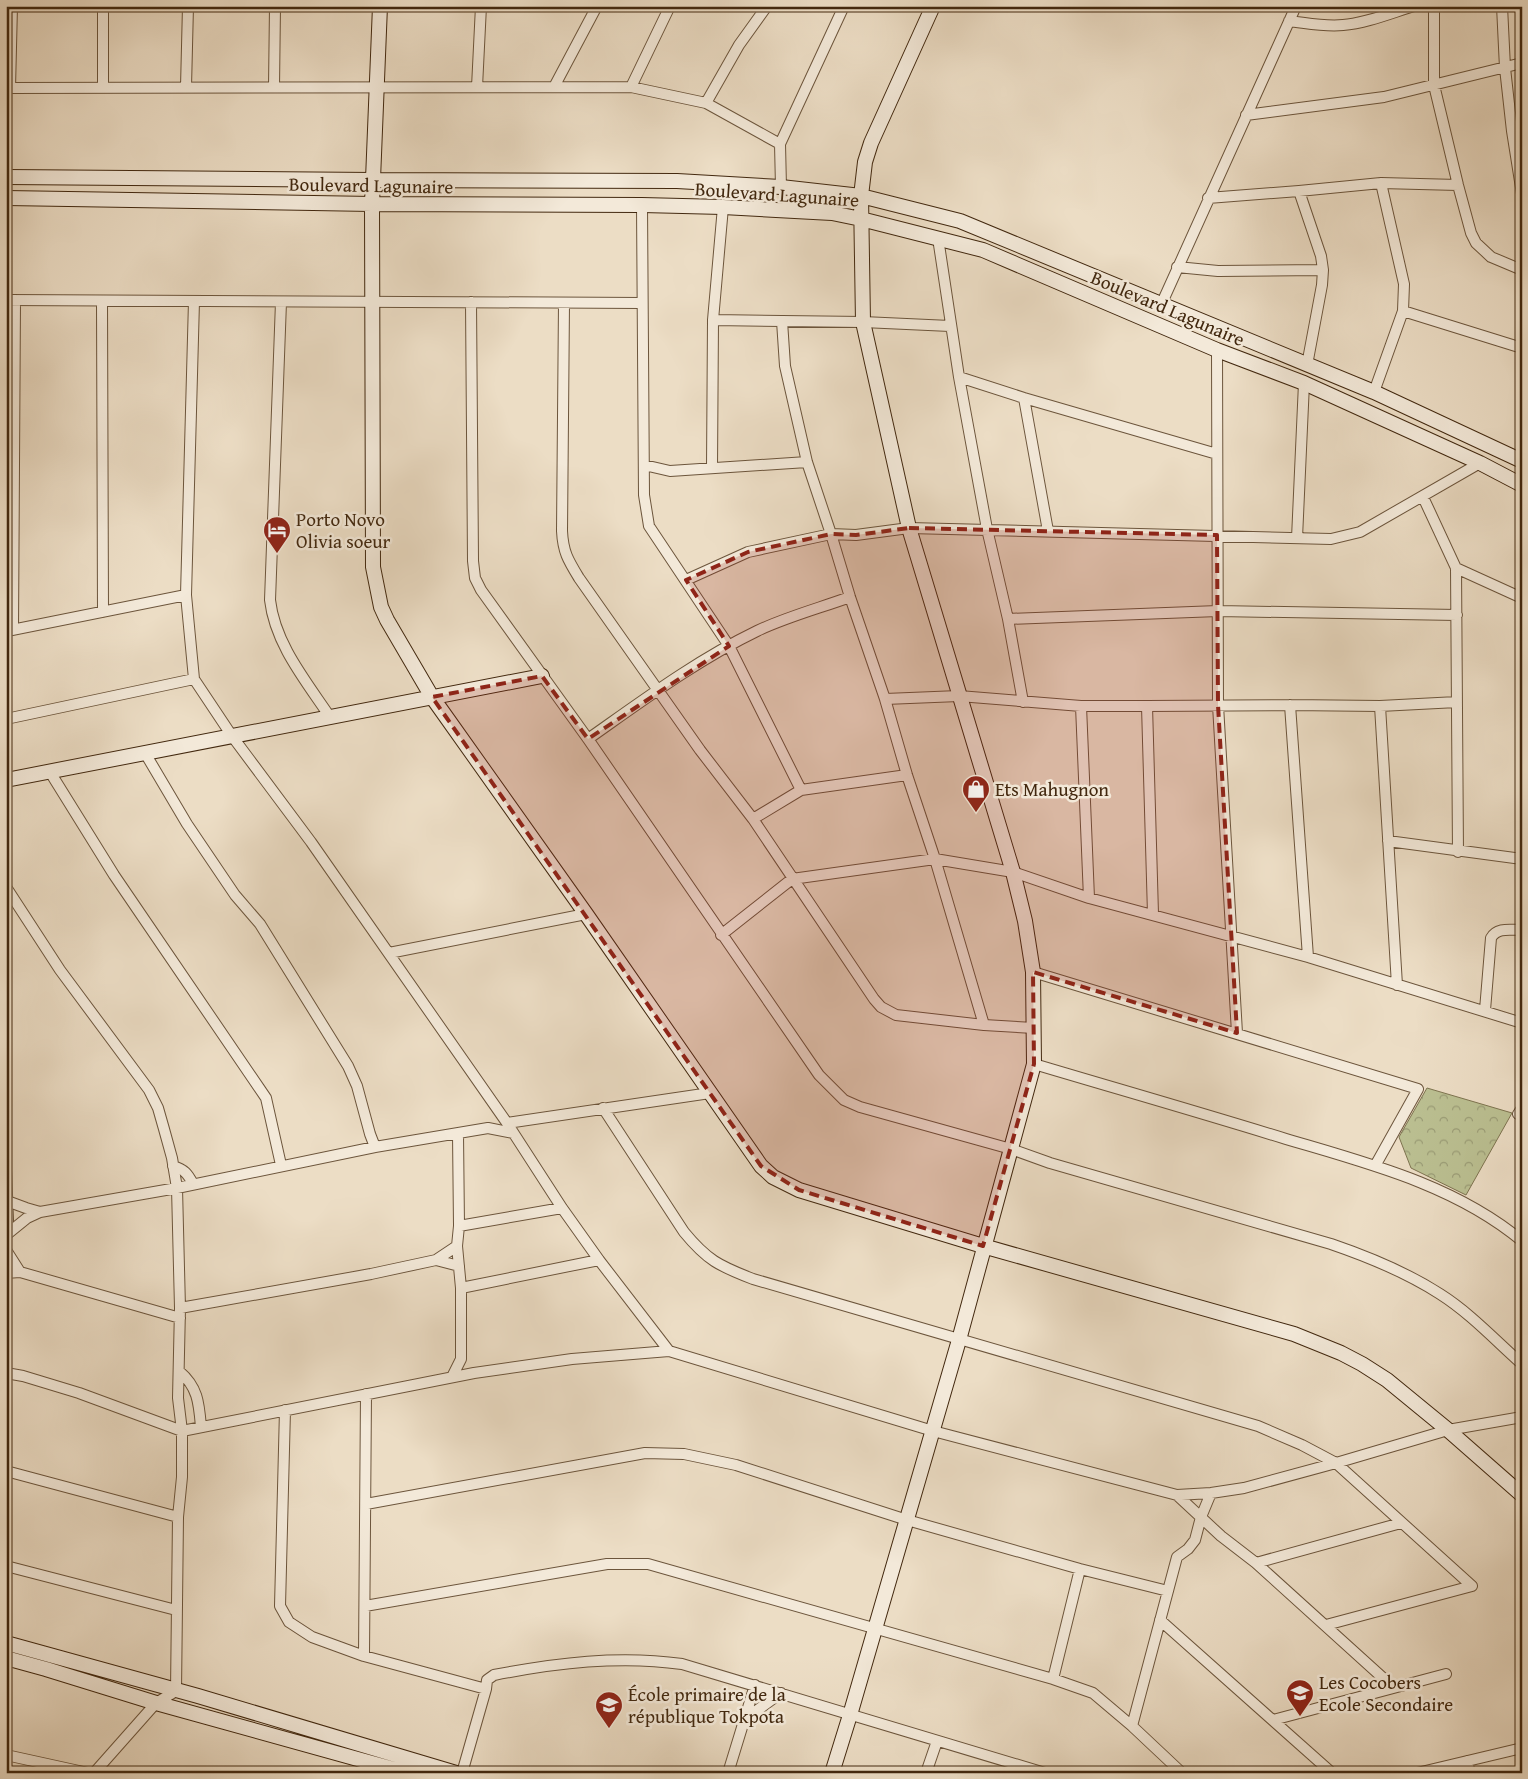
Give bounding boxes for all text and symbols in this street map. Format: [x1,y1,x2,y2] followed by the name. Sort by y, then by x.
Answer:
[289,170,454,200] street label: Boulevard Lagunaire
[694,174,860,214] street label: Boulevard Lagunaire
[1087,263,1249,353] street label: Boulevard Lagunaire
[296,505,391,555] place label: Porto Novo Olivia soeur
[262,515,292,554] hotel icon: Porto Novo Olivia soeur
[961,774,991,813] shop icon: Ets Mahugnon
[995,775,1109,803] place label: Ets Mahugnon
[1319,1668,1453,1718] place label: Les Cocobers Ecole Secondaire
[1285,1678,1315,1717] school or university icon: Les Cocobers Ecole Secondaire
[628,1680,786,1730] place label: École primaire de la république Tokpota
[594,1690,624,1729] school or university icon: École primaire de la république Tokpota

